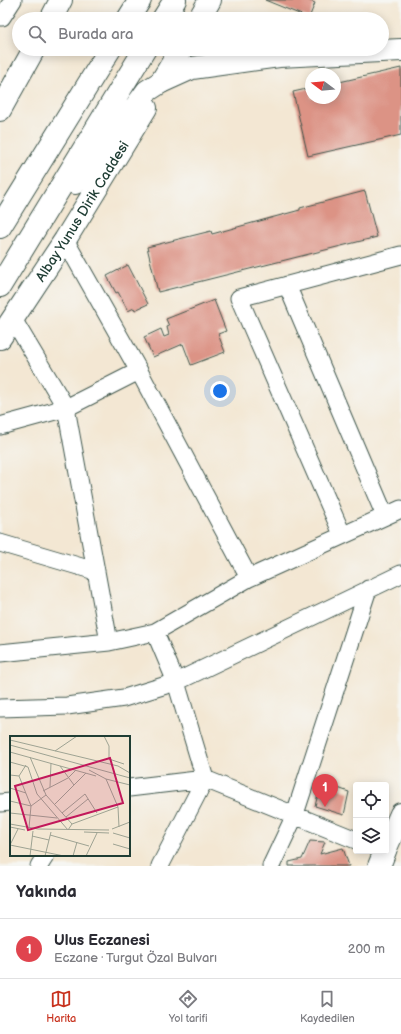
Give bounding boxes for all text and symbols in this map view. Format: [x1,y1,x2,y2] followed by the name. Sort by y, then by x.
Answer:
[12,12,389,56] search box
[26,23,48,45] icon: search
[58,25,133,44] text: Burada ara
[305,68,341,104] north arrow
[31,138,132,285] street label: Albay Yunus Dirik Caddesi
[210,381,230,401] your location
[10,736,130,856] inset map
[312,774,338,807] pin: 1
[353,782,389,854] map controls
[353,782,389,818] button: locate
[353,818,389,854] button: layers
[16,882,77,902] text: Yakında
[54,931,150,950] text: Ulus Eczanesi
[26,941,32,957] text: 1
[348,941,385,957] text: 200 m
[54,950,217,966] text: Eczane · Turgut Özal Bulvarı
[46,988,76,1025] tab: Harita
[169,988,208,1025] tab: Yol tarifi
[300,988,355,1025] tab: Kaydedilen

